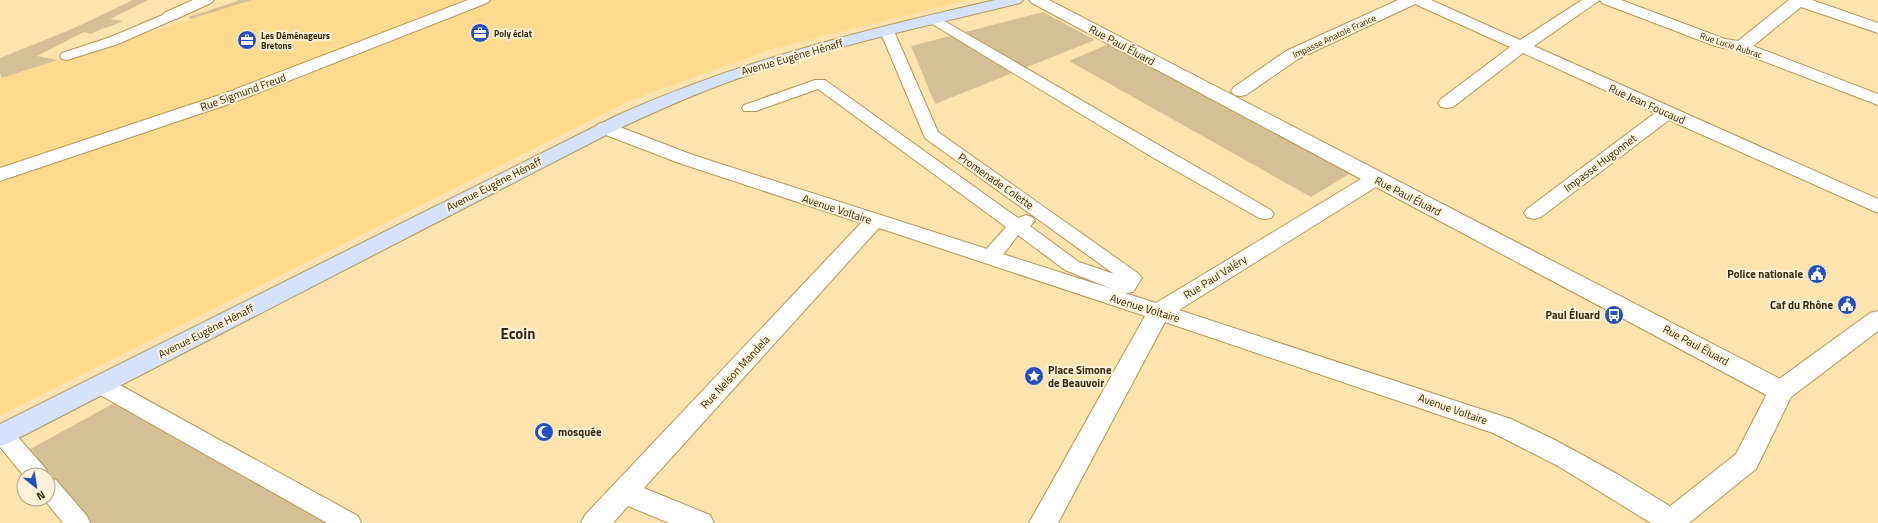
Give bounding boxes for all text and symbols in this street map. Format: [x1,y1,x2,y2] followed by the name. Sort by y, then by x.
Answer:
[1290,11,1378,61] street label: Impasse Anatole France
[1086,21,1158,69] street label: Rue Paul Éluard
[469,22,491,44] office icon: Poly éclat
[494,27,533,40] place label: Poly éclat
[236,29,258,51] office icon: Les Déménageurs Bretons
[261,29,330,52] place label: Les Déménageurs Bretons
[1698,29,1764,61] street label: Rue Lucie Aubrac
[739,35,845,79] street label: Avenue Eugène Hénaff
[198,69,288,115] street label: Rue Sigmund Freud
[1606,80,1688,128] street label: Rue Jean Foucaud
[1560,130,1640,196] street label: Impasse Hugonnet
[955,149,1037,213] street label: Promenade Colette
[443,153,545,215] street label: Avenue Eugène Hénaff
[1372,172,1444,220] street label: Rue Paul Éluard
[800,190,874,228] street label: Avenue Voltaire
[1180,251,1250,303] street label: Rue Paul Valéry
[1806,263,1828,285] public building icon: Police nationale
[1727,266,1803,282] place label: Police nationale
[1108,290,1182,326] street label: Avenue Voltaire
[1836,294,1858,316] public building icon: Caf du Rhône
[1770,297,1833,313] place label: Caf du Rhône
[155,300,257,362] street label: Avenue Eugène Hénaff
[1603,304,1625,326] bus stop icon: Paul Éluard
[1546,307,1600,323] place label: Paul Éluard
[1660,321,1732,369] street label: Rue Paul Éluard
[501,322,536,345] district label: Ecoin
[697,331,774,412] street label: Rue Nelson Mandela
[1048,362,1112,391] place label: Place Simone de Beauvoir
[1023,365,1045,387] place icon: Place Simone de Beauvoir
[1416,390,1490,428] street label: Avenue Voltaire
[533,421,555,443] mosque icon: mosquée
[558,424,602,440] place label: mosquée
[16,467,56,507] north arrow
[34,487,48,504] text: N

